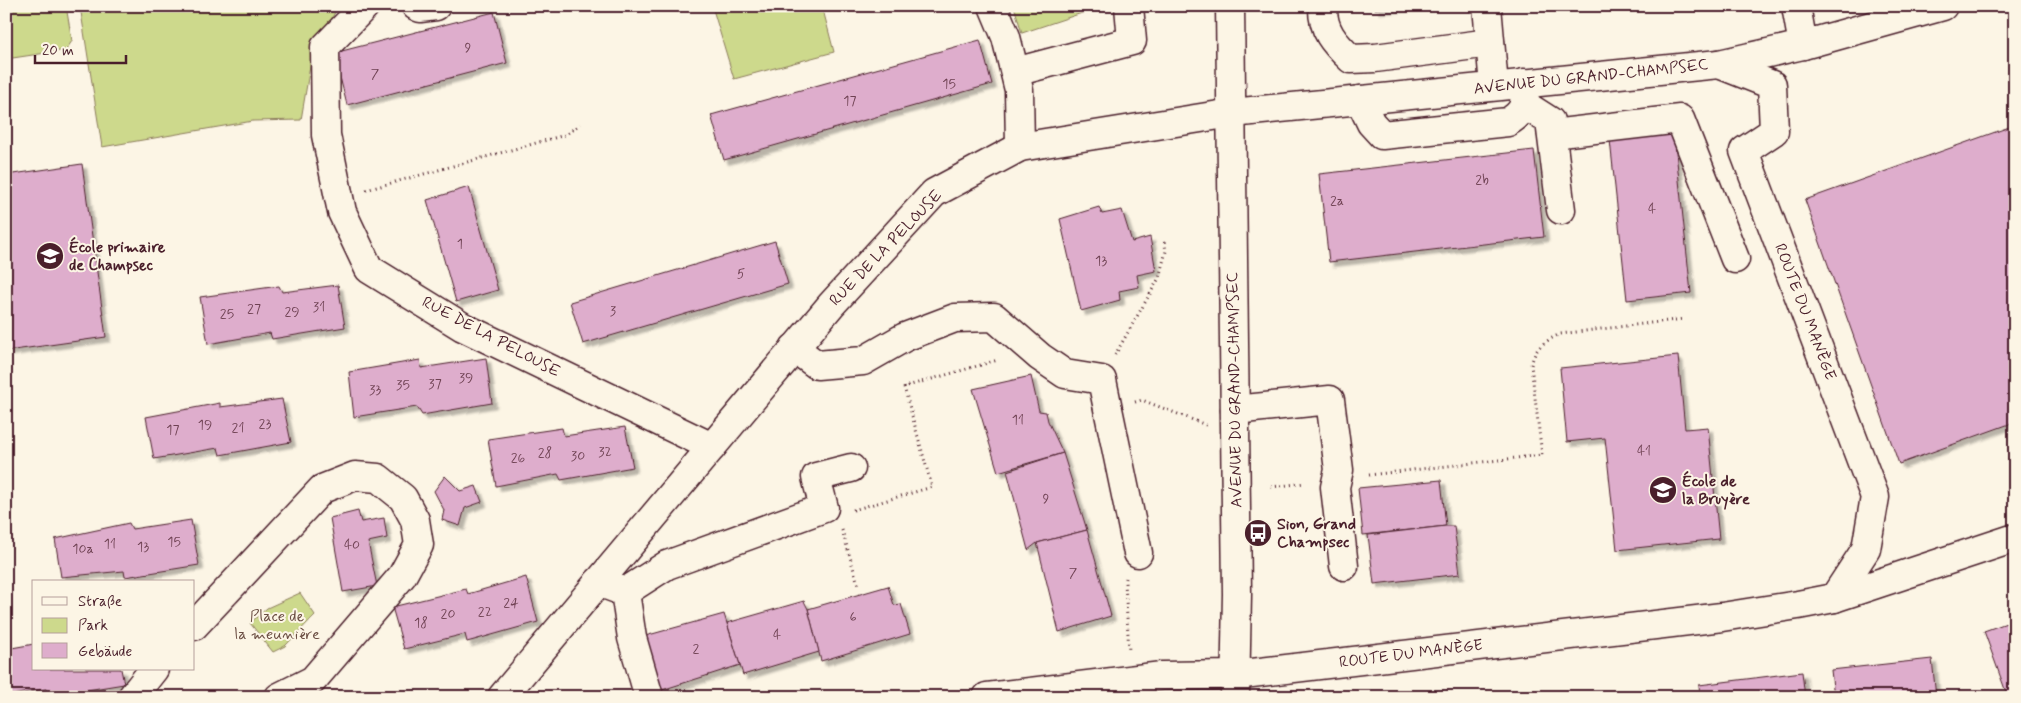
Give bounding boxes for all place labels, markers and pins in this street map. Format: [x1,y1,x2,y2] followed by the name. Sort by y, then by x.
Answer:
[69,236,166,276] place label: École primaire de Champsec
[35,241,65,271] school or university icon: École primaire de Champsec
[1682,470,1750,510] place label: École de la Bruyère
[1648,475,1678,505] school or university icon: École de la Bruyère
[1277,514,1356,553] place label: Sion, Grand Champsec
[1243,518,1273,548] bus stop icon: Sion, Grand Champsec

